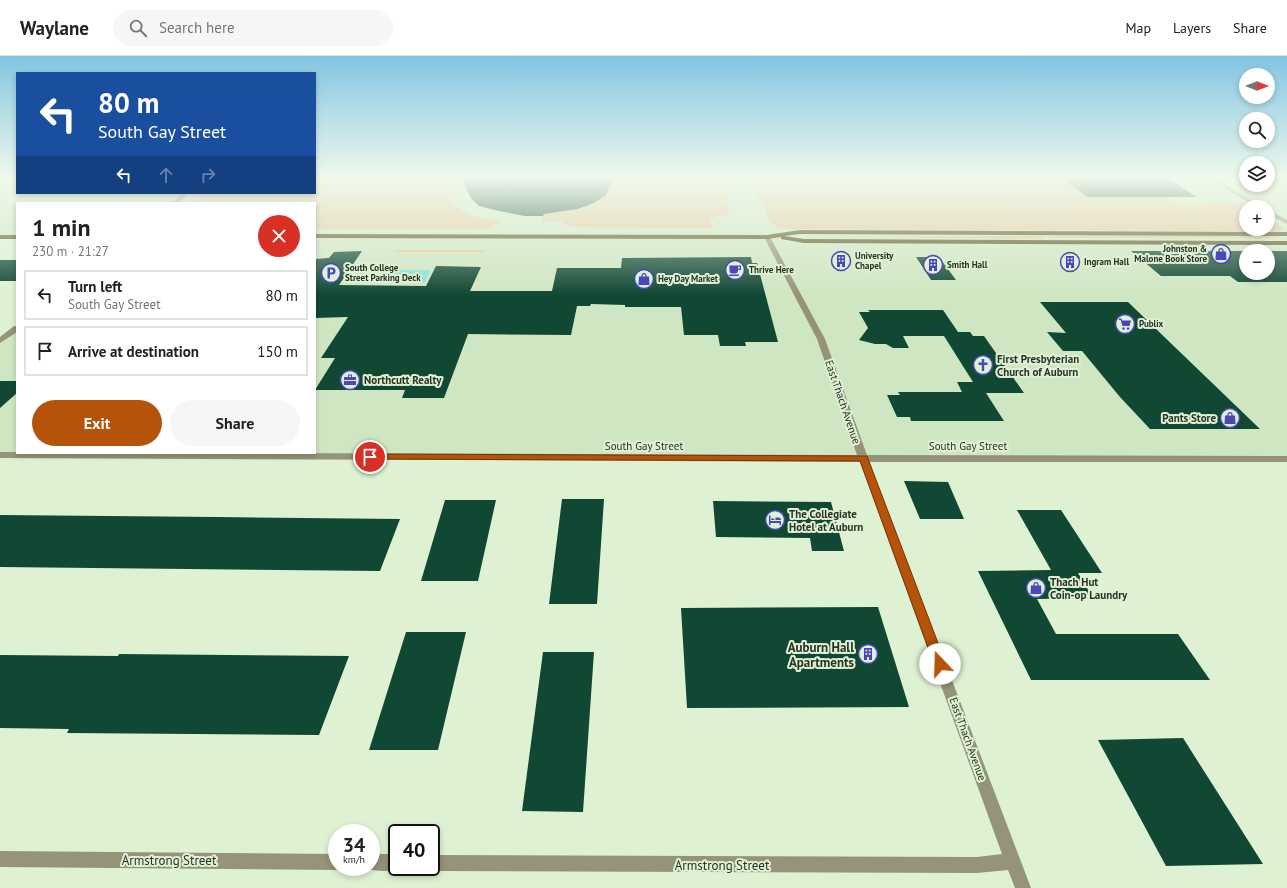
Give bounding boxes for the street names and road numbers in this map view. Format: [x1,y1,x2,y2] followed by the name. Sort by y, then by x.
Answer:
[822,358,864,446] street label: East Thach Avenue
[605,439,683,453] street label: South Gay Street
[929,439,1007,453] street label: South Gay Street
[946,695,990,783] street label: East Thach Avenue
[122,852,217,869] street label: Armstrong Street
[675,857,770,874] street label: Armstrong Street

